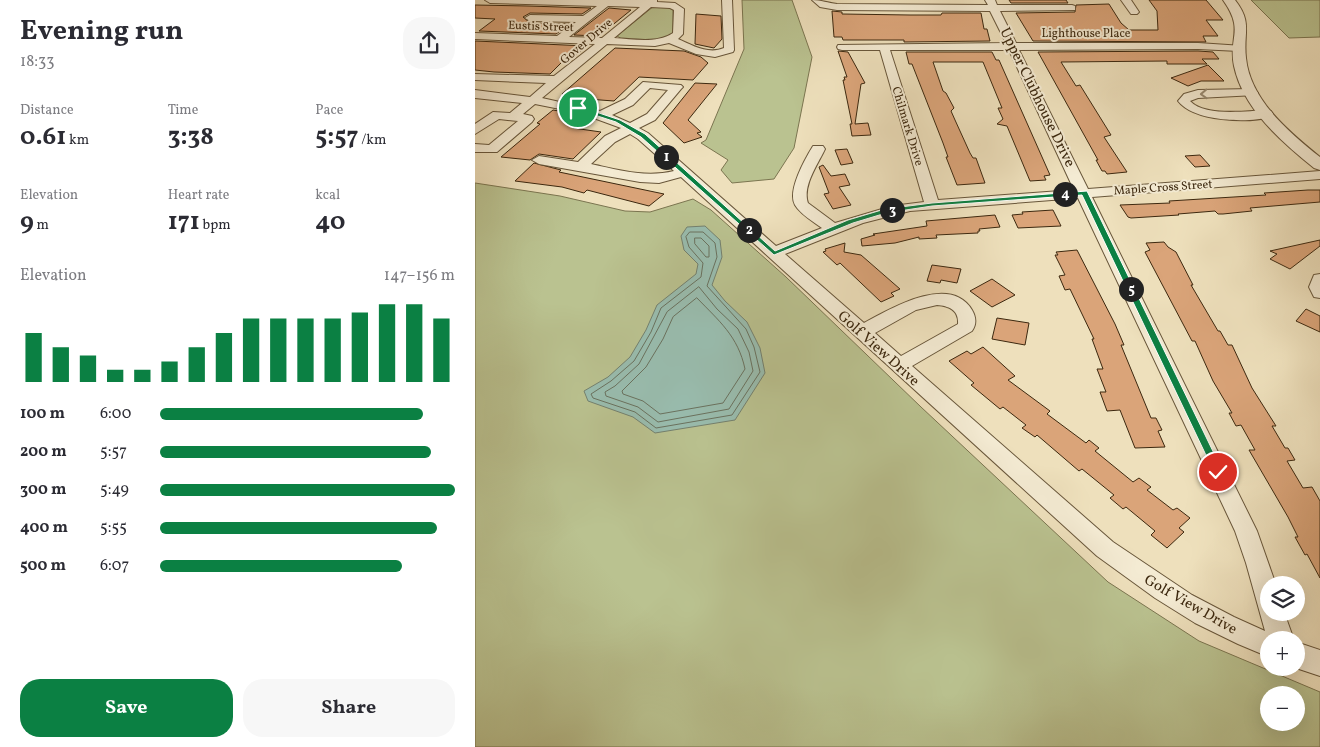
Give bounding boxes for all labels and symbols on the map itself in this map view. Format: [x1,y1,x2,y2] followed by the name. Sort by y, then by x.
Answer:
[557,15,616,68] street label: Gover Drive
[508,18,574,36] street label: Eustis Street
[994,24,1080,171] street label: Upper Clubhouse Drive
[1042,26,1131,42] street label: Lighthouse Place
[887,85,927,168] street label: Chilmark Drive
[557,87,599,129] pin
[1199,89,1207,99] one-way arrow
[653,144,679,170] pin: 1
[1113,177,1213,199] street label: Maple Cross Street
[1053,182,1077,206] pin: 4
[879,198,905,222] pin: 3
[737,218,761,242] pin: 2
[1119,276,1143,302] pin: 5
[832,306,924,392] street label: Golf View Drive
[1197,451,1239,493] pin
[1140,570,1241,640] street label: Golf View Drive

